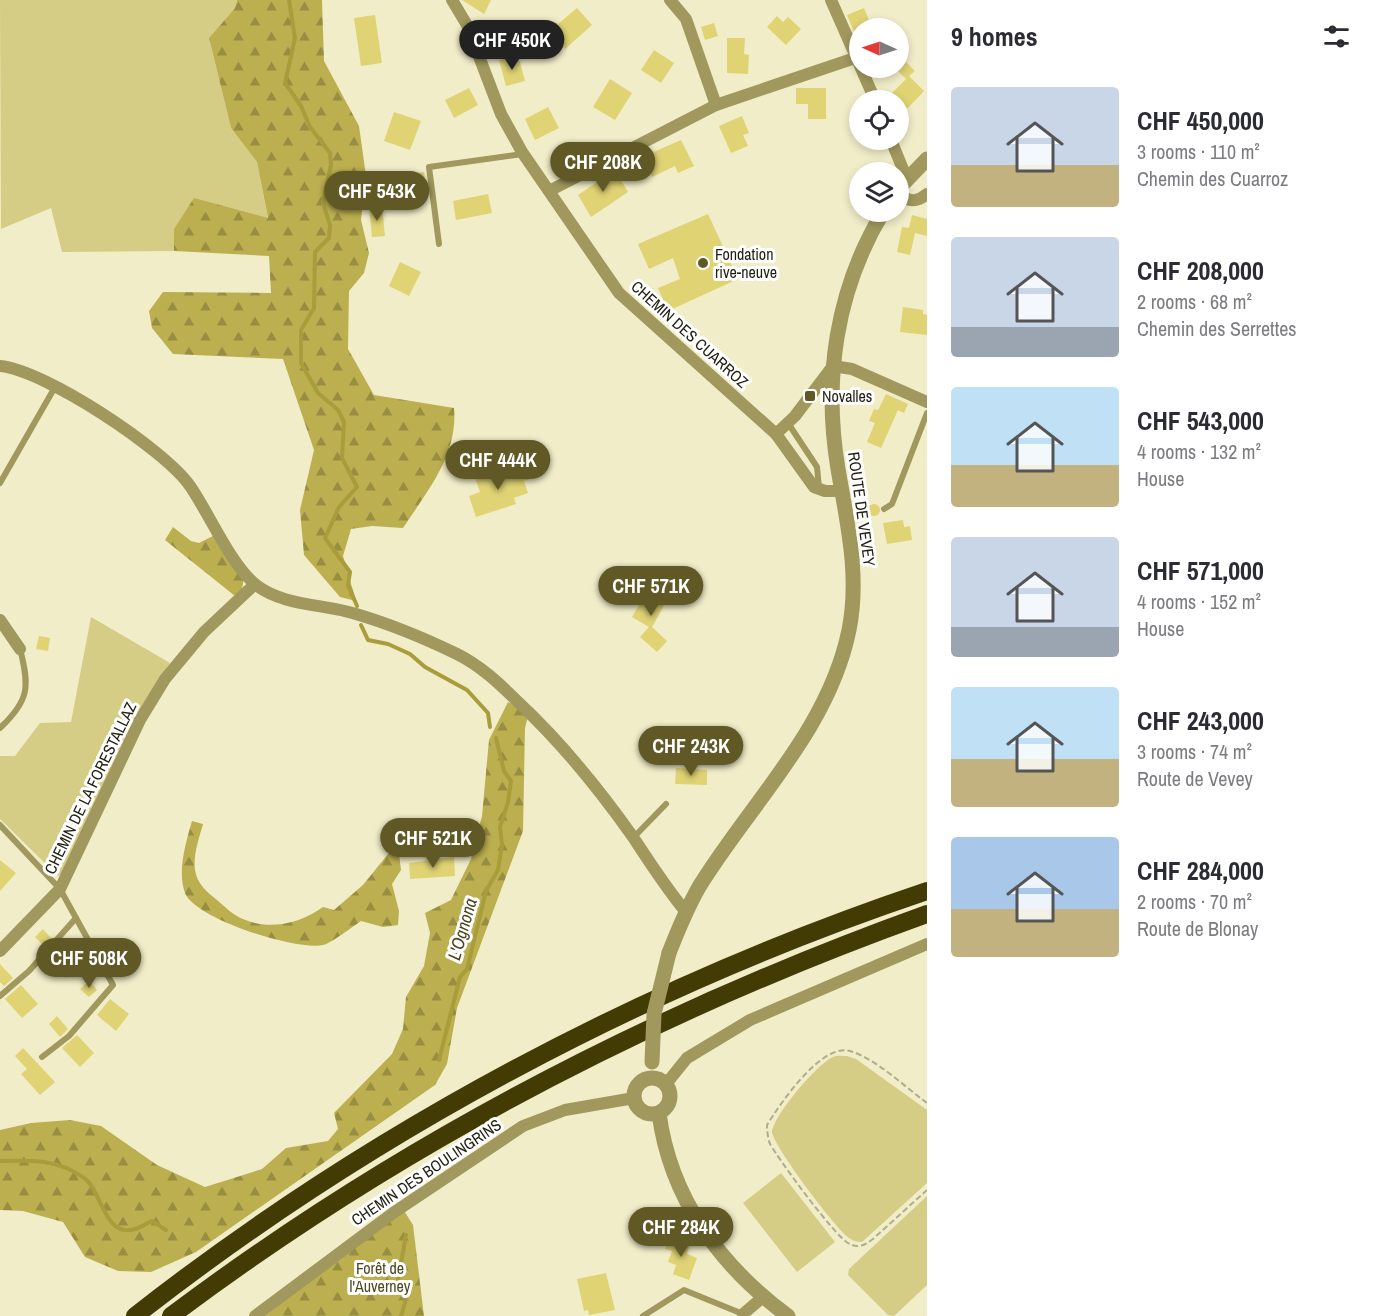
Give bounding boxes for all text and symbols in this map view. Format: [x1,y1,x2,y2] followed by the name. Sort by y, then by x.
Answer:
[849,18,909,78] north arrow
[849,18,909,222] map controls
[951,19,1038,54] text: 9 homes
[450,20,574,71] pin: CHF 450K
[1320,20,1353,53] icon: filters
[473,26,551,53] text: CHF 450K
[849,90,909,150] button: locate
[1137,103,1264,138] text: CHF 450,000
[999,111,1071,183] icon: home
[1137,138,1260,165] text: 3 rooms · 110 m²
[541,142,665,193] pin: CHF 208K
[564,148,642,175] text: CHF 208K
[849,162,909,222] button: layers
[1137,165,1288,192] text: Chemin des Cuarroz
[315,171,439,222] pin: CHF 543K
[338,177,416,204] text: CHF 543K
[715,243,777,283] place label: Fondation rive-neuve
[1137,253,1264,288] text: CHF 208,000
[696,256,710,270] marker: Fondation rive-neuve
[999,261,1071,333] icon: home
[627,275,753,393] street label: CHEMIN DES CUARROZ
[1137,288,1252,315] text: 2 rooms · 68 m²
[1137,315,1297,342] text: Chemin des Serrettes
[822,385,872,407] place label: Novalles
[803,389,817,403] marker: Novalles
[1137,403,1264,438] text: CHF 543,000
[999,411,1071,483] icon: home
[1137,438,1261,465] text: 4 rooms · 132 m²
[436,440,560,491] pin: CHF 444K
[459,446,537,473] text: CHF 444K
[843,450,881,568] street label: ROUTE DE VEVEY
[1137,465,1184,492] text: House
[1137,553,1264,588] text: CHF 571,000
[999,561,1071,633] icon: home
[589,566,713,617] pin: CHF 571K
[612,572,690,599] text: CHF 571K
[1137,588,1261,615] text: 4 rooms · 152 m²
[1137,615,1184,642] text: House
[39,698,141,878] street label: CHEMIN DE LA FORESTALLAZ
[1137,703,1264,738] text: CHF 243,000
[999,711,1071,783] icon: home
[629,726,753,777] pin: CHF 243K
[652,732,730,759] text: CHF 243K
[1137,738,1252,765] text: 3 rooms · 74 m²
[1137,765,1253,792] text: Route de Vevey
[371,818,495,869] pin: CHF 521K
[394,824,472,851] text: CHF 521K
[1137,853,1264,888] text: CHF 284,000
[999,861,1071,933] icon: home
[1137,888,1252,915] text: 2 rooms · 70 m²
[441,895,483,963] water label: L'Ognona
[1137,915,1258,942] text: Route de Blonay
[27,938,151,989] pin: CHF 508K
[50,944,128,971] text: CHF 508K
[347,1113,505,1230] street label: CHEMIN DES BOULINGRINS
[619,1207,743,1258] pin: CHF 284K
[642,1213,720,1240] text: CHF 284K
[350,1257,411,1297] park label: Forêt de l'Auverney

